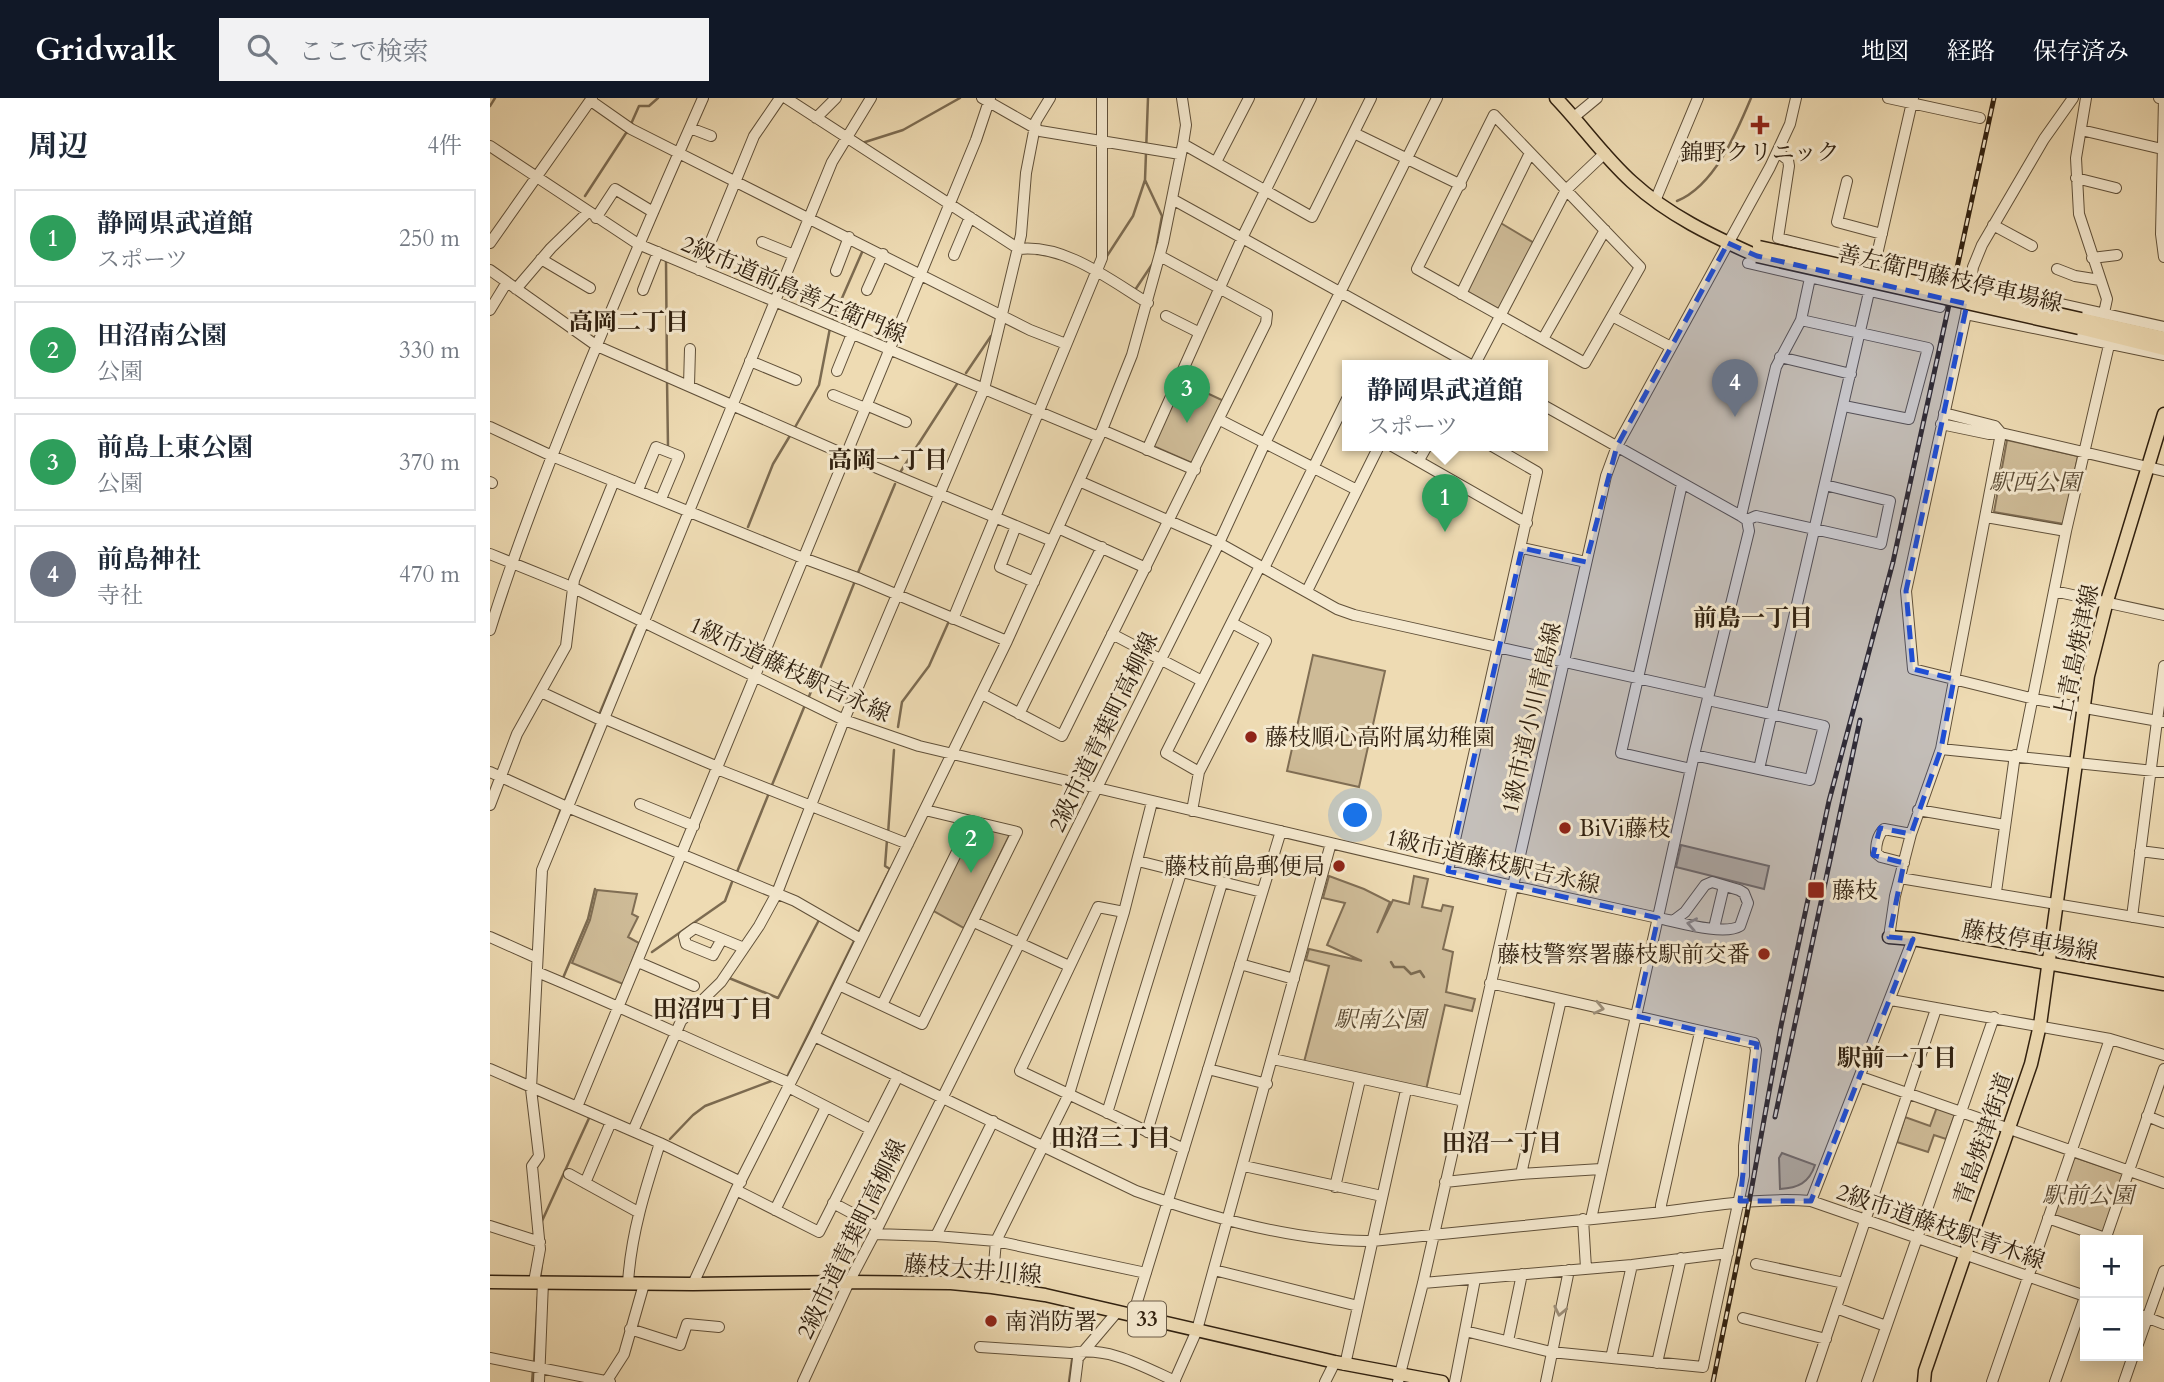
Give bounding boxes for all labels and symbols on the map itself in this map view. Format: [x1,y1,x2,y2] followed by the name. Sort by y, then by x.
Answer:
[1750,115,1770,135] marker: 錦野クリニック
[1680,137,1840,168] place label: 錦野クリニック
[676,228,911,351] street label: 2級市道前島善左衛門線
[1834,238,2065,319] street label: 善左衛門藤枝停車場線
[569,306,689,339] district label: 高岡二丁目
[1712,359,1758,417] pin: 4
[1164,365,1210,423] pin: 3
[828,444,948,477] district label: 高岡一丁目
[1989,467,2085,498] park label: 駅西公園
[1422,474,1468,532] pin: 1
[2047,581,2106,723] street label: 上青島焼津線
[1693,602,1813,635] district label: 前島一丁目
[684,609,895,730] street label: 1級市道藤枝駅吉永線
[1494,619,1569,817] street label: 1級市道小川青島線
[1042,627,1165,837] street label: 2級市道青葉町高柳線
[1265,722,1495,753] place label: 藤枝順心高附属幼稚園
[1243,729,1259,745] marker: 藤枝順心高附属幼稚園
[1338,798,1372,832] your location
[1579,813,1670,844] place label: BiVi藤枝
[948,815,994,873] pin: 2
[1557,820,1573,836] marker: BiVi藤枝
[1383,822,1603,901] street label: 1級市道藤枝駅吉永線
[1164,851,1325,882] place label: 藤枝前島郵便局
[1331,858,1347,874] marker: 藤枝前島郵便局
[1832,875,1878,906] place label: 藤枝
[1806,880,1826,900] marker: 藤枝
[1959,913,2101,968] street label: 藤枝停車場線
[1686,917,1698,932] one-way arrow
[1497,939,1750,970] place label: 藤枝警察署藤枝駅前交番
[1756,946,1772,962] marker: 藤枝警察署藤枝駅前交番
[653,993,773,1026] district label: 田沼四丁目
[1593,999,1605,1014] one-way arrow
[1334,1004,1430,1035] park label: 駅南公園
[1837,1042,1957,1075] district label: 駅前一丁目
[1946,1069,2021,1209] street label: 青島焼津街道
[1051,1122,1171,1155] district label: 田沼三丁目
[1442,1127,1562,1160] district label: 田沼一丁目
[790,1134,913,1344] street label: 2級市道青葉町高柳線
[1832,1176,2049,1277] street label: 2級市道藤枝駅青木線
[2042,1180,2138,1211] park label: 駅前公園
[903,1248,1043,1291] street label: 藤枝大井川線
[1128,1302,1166,1336] road number: 33
[1554,1305,1569,1317] one-way arrow
[1005,1306,1097,1337] place label: 南消防署
[983,1313,999,1329] marker: 南消防署

